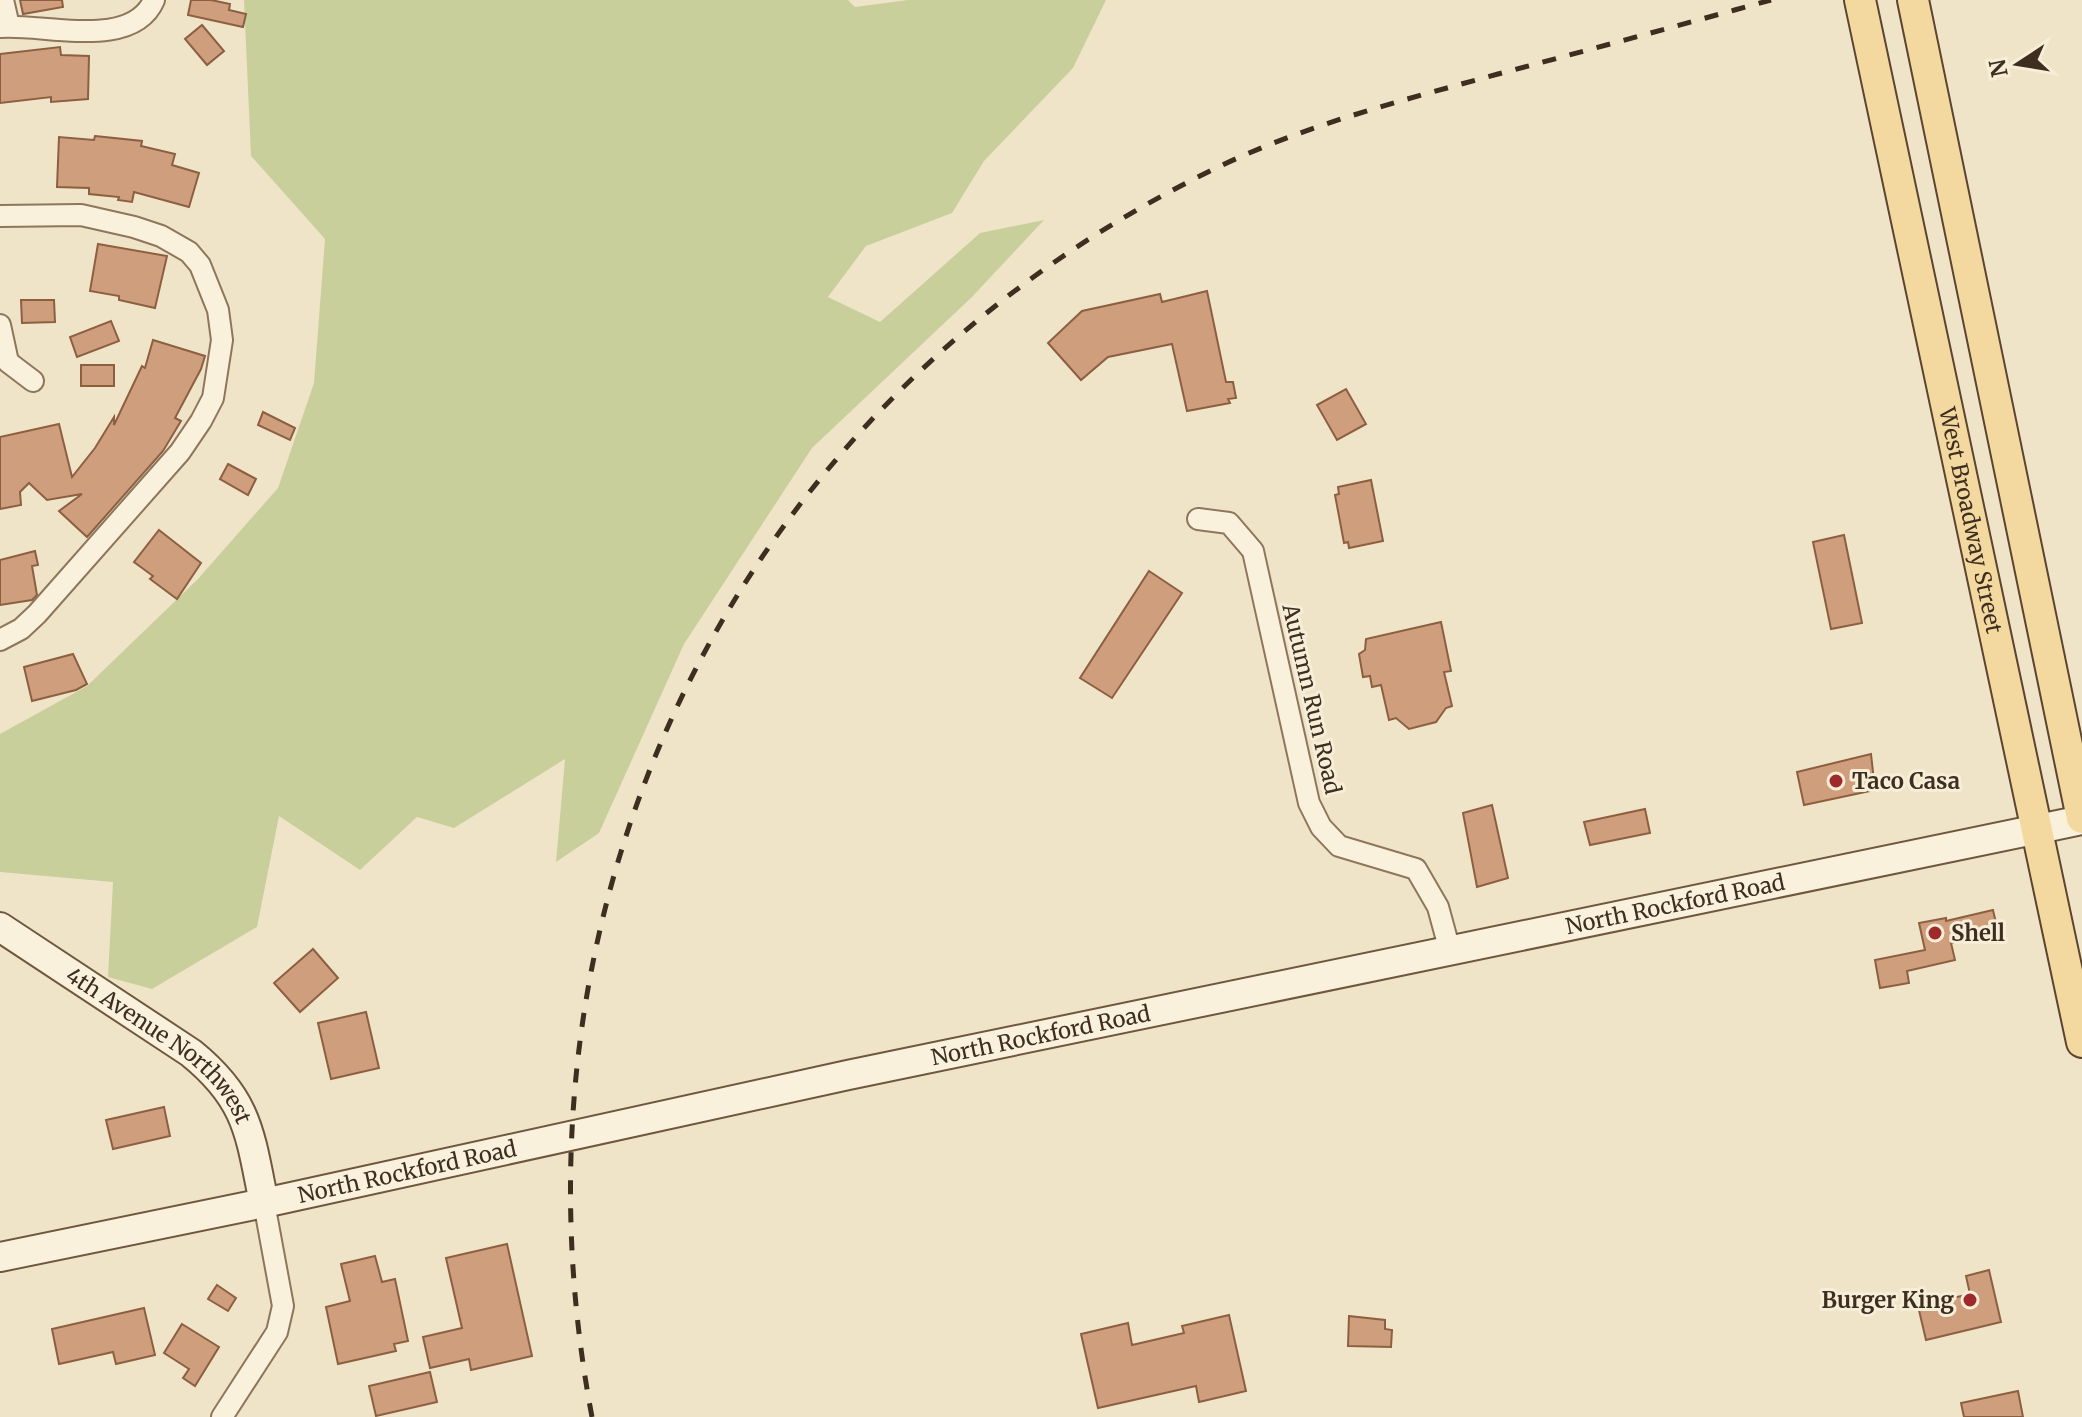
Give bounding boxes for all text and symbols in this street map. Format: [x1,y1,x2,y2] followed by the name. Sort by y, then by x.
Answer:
[1978,24,2058,104] north arrow
[1983,56,2014,80] text: N
[1933,404,2009,636] street label: West Broadway Street
[1276,600,1348,797] street label: Autumn Run Road
[1852,767,1960,795] place label: Taco Casa
[1827,772,1845,790] marker: Taco Casa
[1563,868,1787,940] street label: North Rockford Road
[1951,919,2005,947] place label: Shell
[1926,924,1944,942] marker: Shell
[61,961,258,1128] street label: 4th Avenue Northwest
[929,999,1153,1071] street label: North Rockford Road
[295,1134,519,1209] street label: North Rockford Road
[1822,1286,1954,1314] place label: Burger King
[1961,1291,1979,1309] marker: Burger King

